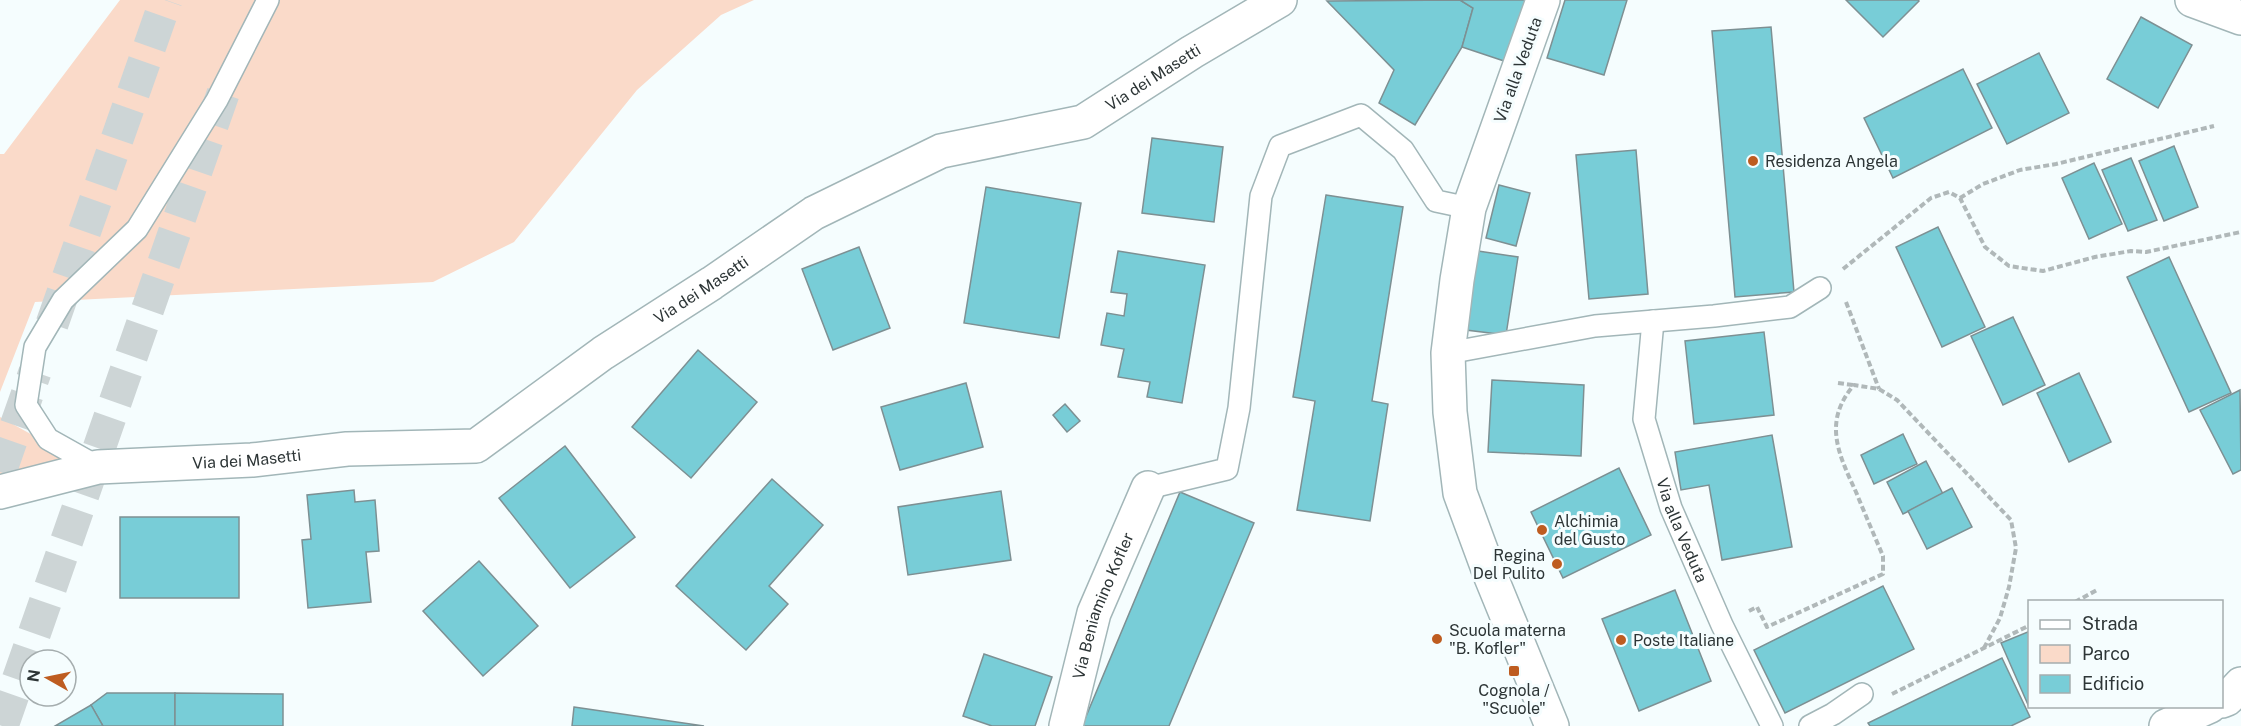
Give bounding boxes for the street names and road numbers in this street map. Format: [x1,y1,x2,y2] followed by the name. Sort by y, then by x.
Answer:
[1490,15,1546,125] street label: Via alla Veduta
[1102,40,1204,115] street label: Via dei Masetti
[650,252,752,327] street label: Via dei Masetti
[192,445,302,472] street label: Via dei Masetti
[1653,476,1712,585] street label: Via alla Veduta
[1068,529,1137,681] street label: Via Beniamino Kofler

